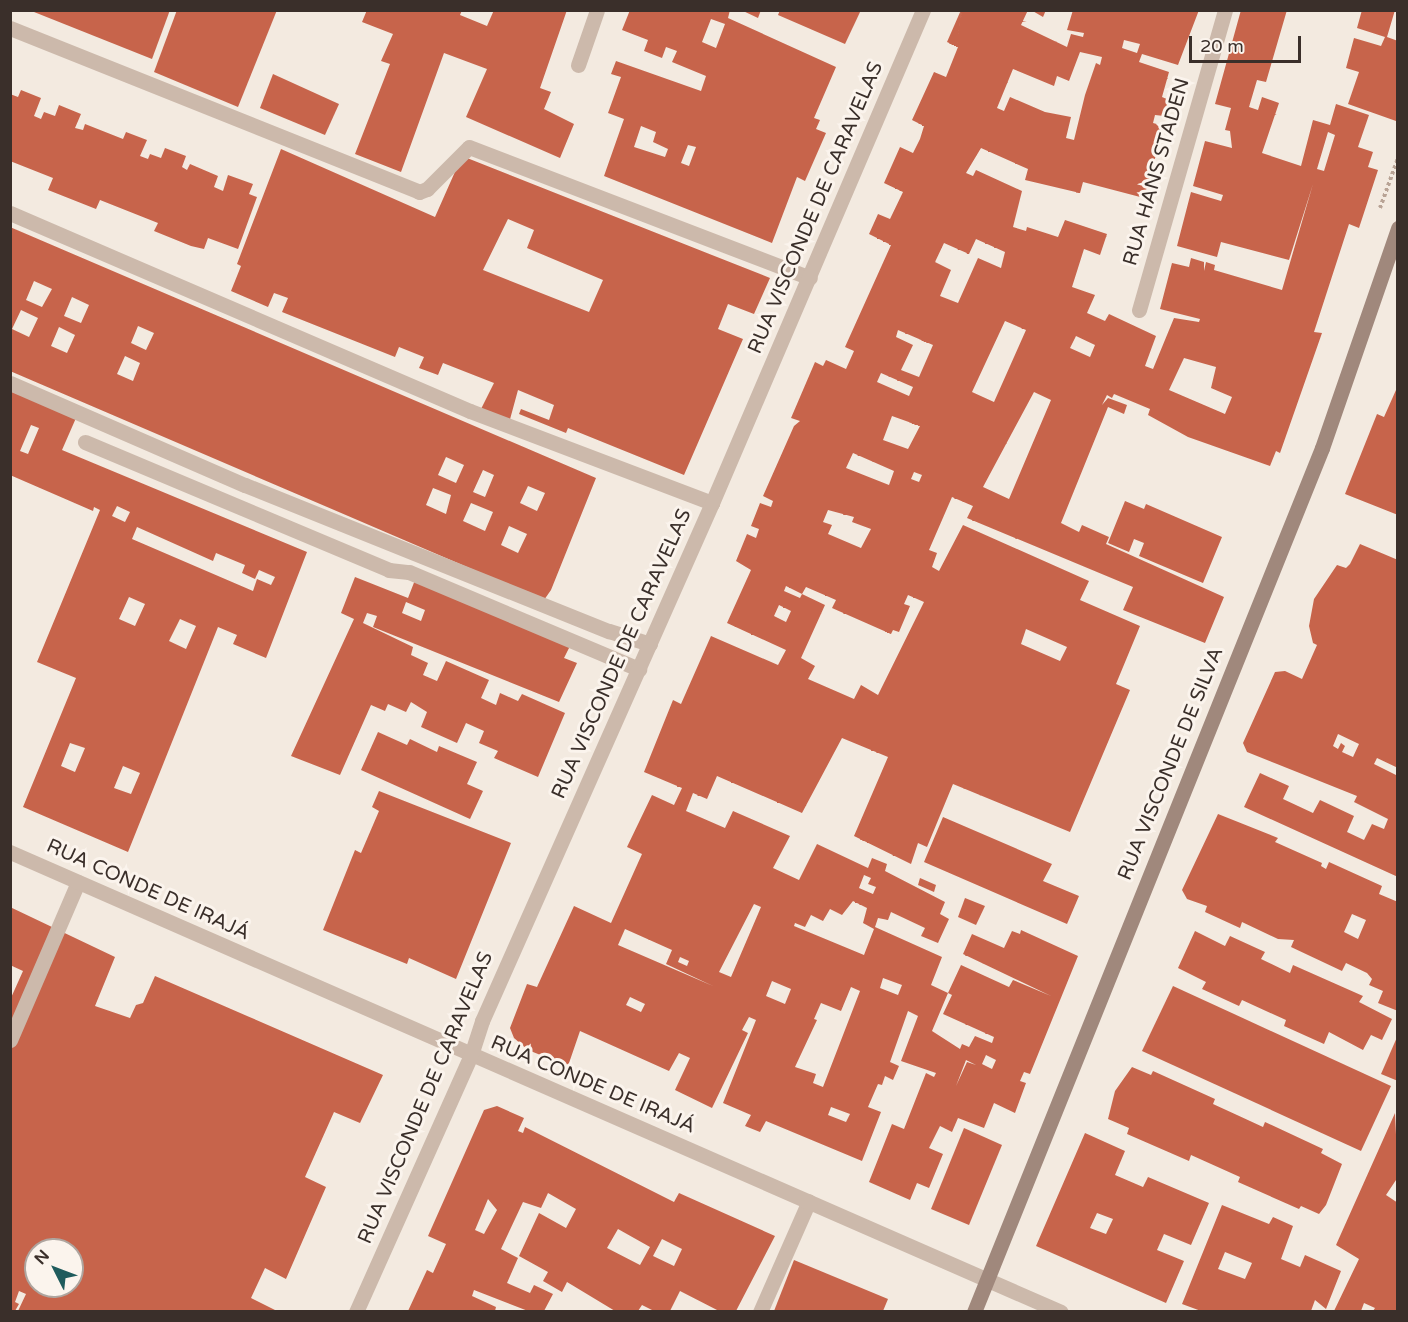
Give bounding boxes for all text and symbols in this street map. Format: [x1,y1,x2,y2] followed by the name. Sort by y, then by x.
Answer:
[1192,24,1304,62] scale bar
[1200,35,1244,57] text: 20 m
[743,58,889,358] street label: RUA VISCONDE DE CARAVELAS
[1119,75,1195,269] street label: RUA HANS STADEN
[547,505,697,803] street label: RUA VISCONDE DE CARAVELAS
[1113,644,1229,884] street label: RUA VISCONDE DE SILVA
[43,834,253,946] street label: RUA CONDE DE IRAJÁ
[353,948,499,1248] street label: RUA VISCONDE DE CARAVELAS
[487,1031,699,1139] street label: RUA CONDE DE IRAJÁ
[24,1238,84,1298] north arrow
[30,1246,54,1269] text: N

